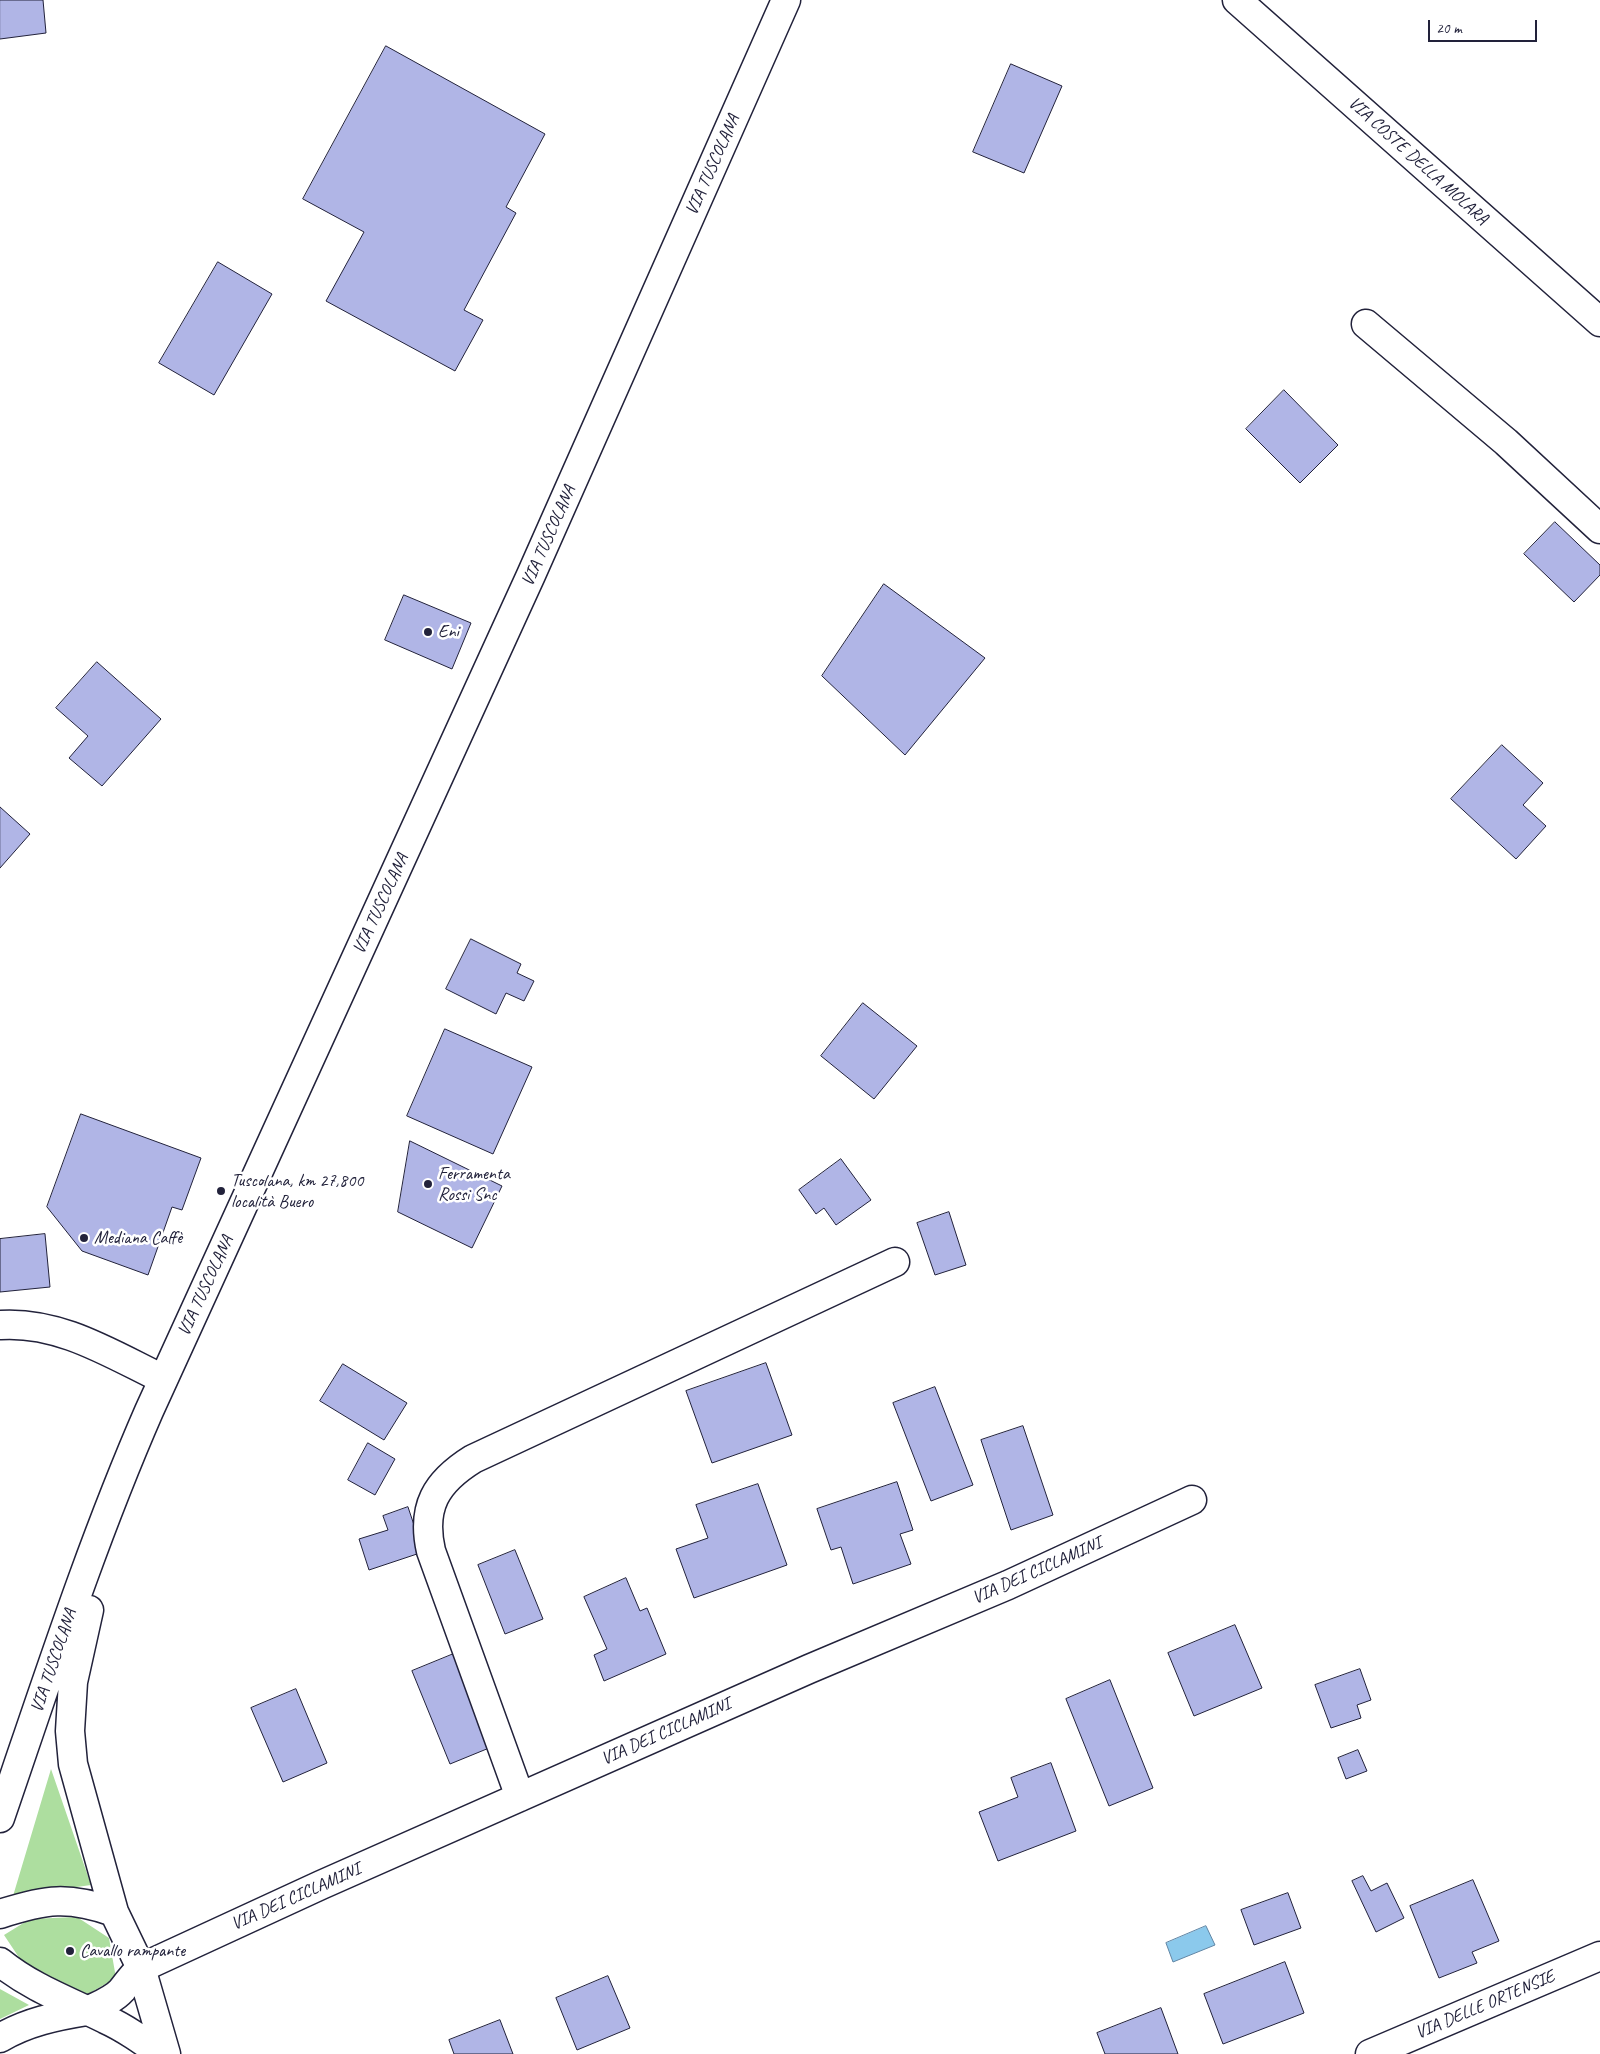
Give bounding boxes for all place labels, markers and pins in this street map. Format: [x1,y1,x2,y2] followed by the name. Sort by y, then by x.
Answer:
[438,621,459,643] place label: Eni
[422,626,434,638] marker: Eni
[438,1163,510,1206] place label: Ferramenta Rossi Snc
[231,1170,363,1212] place label: Tuscolana, km 27,800 località Buero
[422,1178,434,1190] marker: Ferramenta Rossi Snc
[215,1185,227,1197] marker: Tuscolana, km 27,800 località Buero
[94,1227,182,1249] place label: Mediana Caffè
[78,1232,90,1244] marker: Mediana Caffè
[80,1940,185,1962] place label: Cavallo rampante
[64,1945,76,1957] marker: Cavallo rampante

